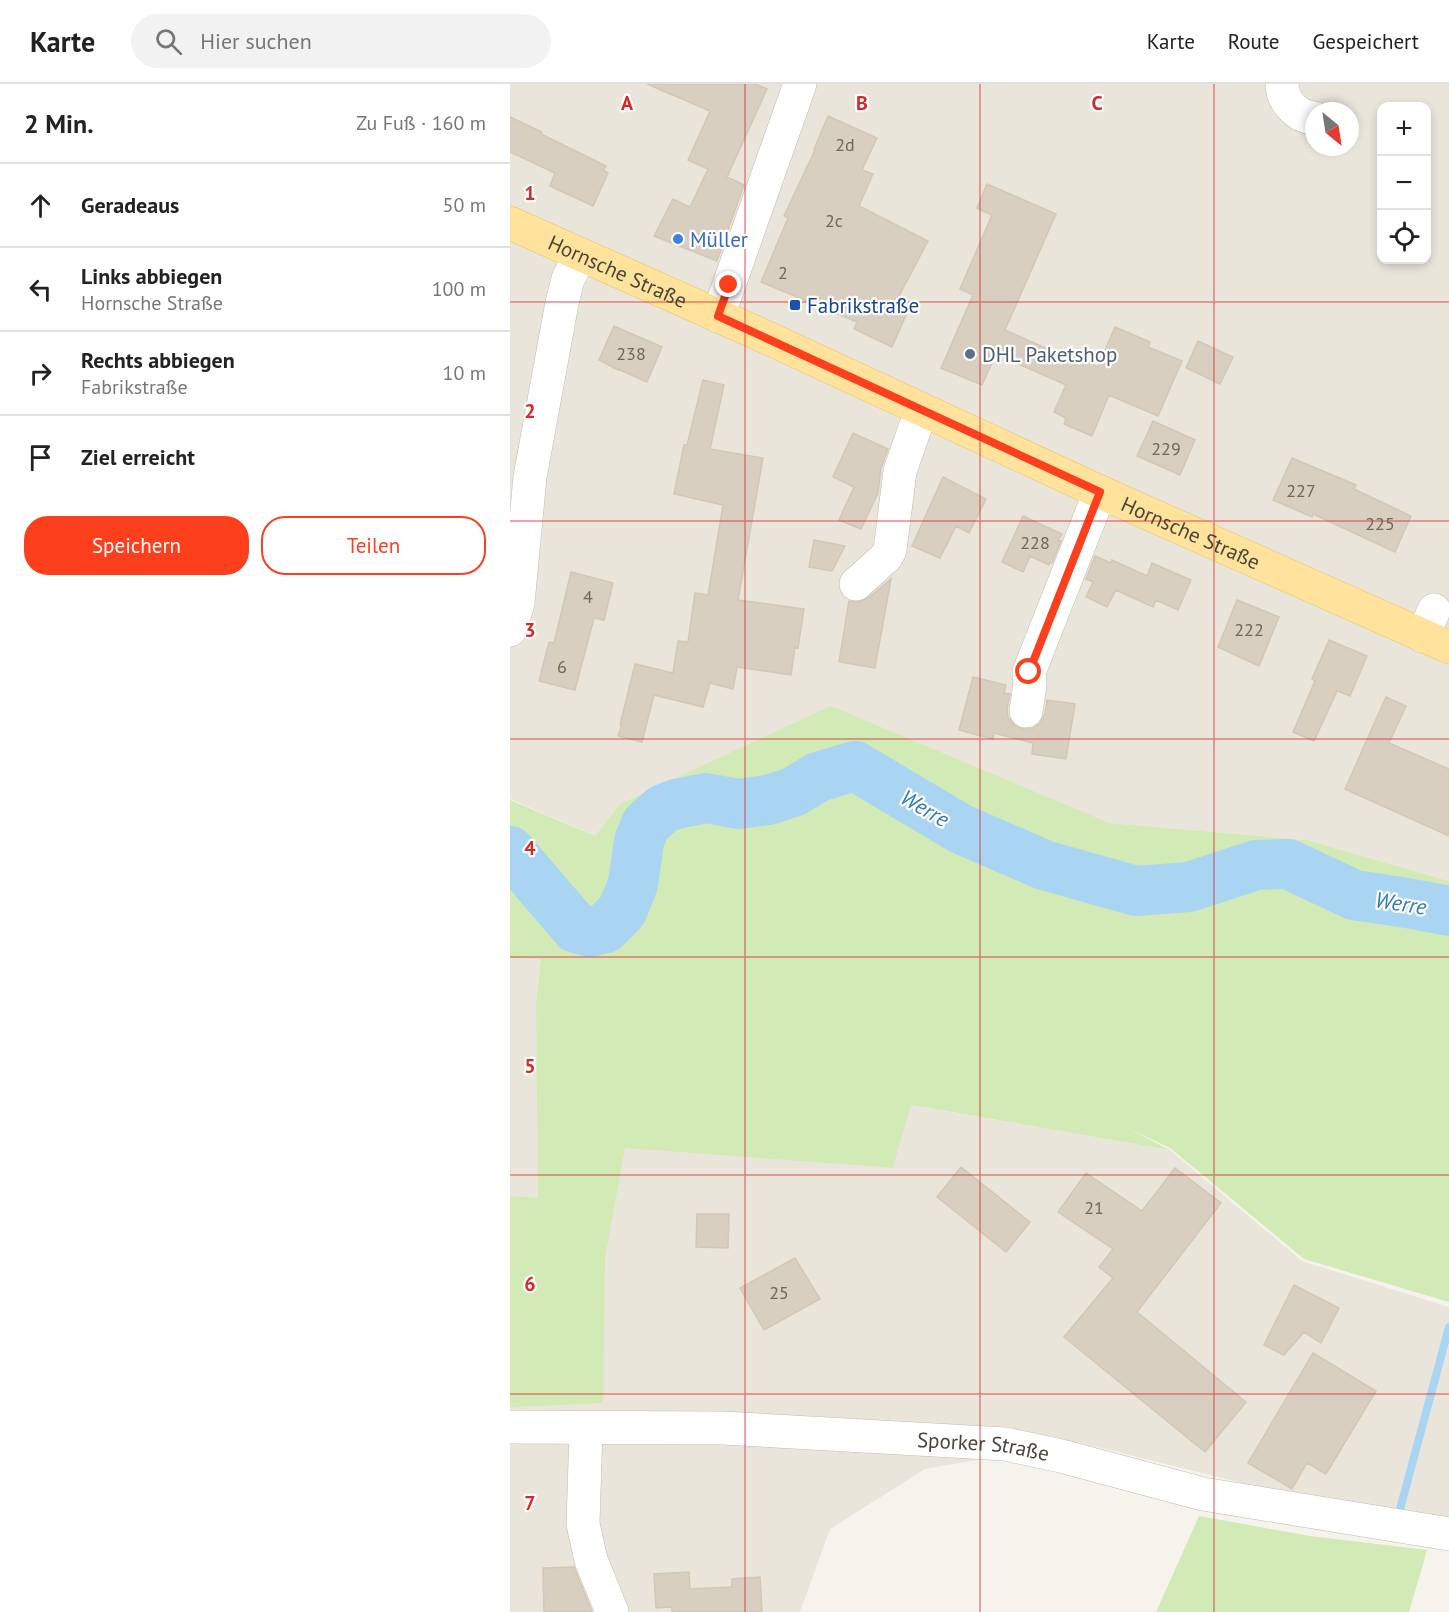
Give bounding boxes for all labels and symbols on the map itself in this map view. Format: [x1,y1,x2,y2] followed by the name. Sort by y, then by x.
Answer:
[621,90,634,116] text: A
[856,90,868,116] text: B
[1091,90,1103,116] text: C
[1305,102,1359,156] north arrow
[835,133,855,156] house number: 2d
[524,180,536,206] text: 1
[825,209,843,232] house number: 2c
[690,226,748,253] place label: Müller
[544,228,691,314] street label: Hornsche Straße
[671,232,685,246] marker: Müller
[778,261,788,284] house number: 2
[715,271,741,297] route end
[807,292,919,319] place label: Fabrikstraße
[788,298,802,312] marker: Fabrikstraße
[982,341,1117,368] place label: DHL Paketshop
[616,342,646,365] house number: 238
[963,347,977,361] marker: DHL Paketshop
[524,398,536,424] text: 2
[1151,437,1181,460] house number: 229
[1286,479,1316,502] house number: 227
[1117,490,1265,575] street label: Hornsche Straße
[1365,512,1395,535] house number: 225
[1020,531,1050,554] house number: 228
[583,585,593,608] house number: 4
[524,617,536,643] text: 3
[1234,618,1264,641] house number: 222
[557,655,567,678] house number: 6
[1015,658,1041,684] route start
[896,783,955,833] water label: Werre
[524,835,536,861] text: 4
[1373,885,1429,921] water label: Werre
[524,1053,536,1079] text: 5
[1084,1196,1104,1219] house number: 21
[524,1271,536,1297] text: 6
[769,1281,789,1304] house number: 25
[916,1426,1052,1467] street label: Sporker Straße
[524,1490,536,1516] text: 7

